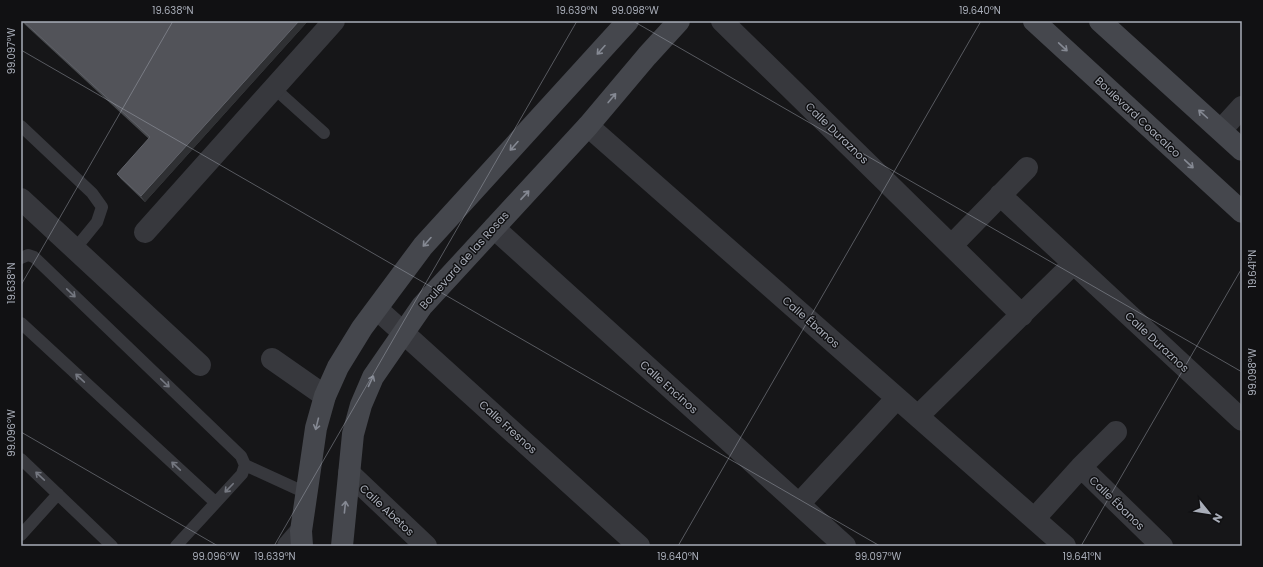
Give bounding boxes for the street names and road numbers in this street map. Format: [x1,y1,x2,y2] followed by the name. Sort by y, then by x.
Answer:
[1092,73,1184,161] street label: Boulevard Coacalco
[802,99,872,168] street label: Calle Duraznos
[416,207,513,313] street label: Boulevard de las Rosas
[779,293,843,352] street label: Calle Ébanos
[1121,308,1193,376] street label: Calle Duraznos
[637,357,702,418] street label: Calle Encinos
[475,397,541,458] street label: Calle Fresnos
[1086,472,1148,534] street label: Calle Ébanos
[356,480,418,540] street label: Calle Abetos

